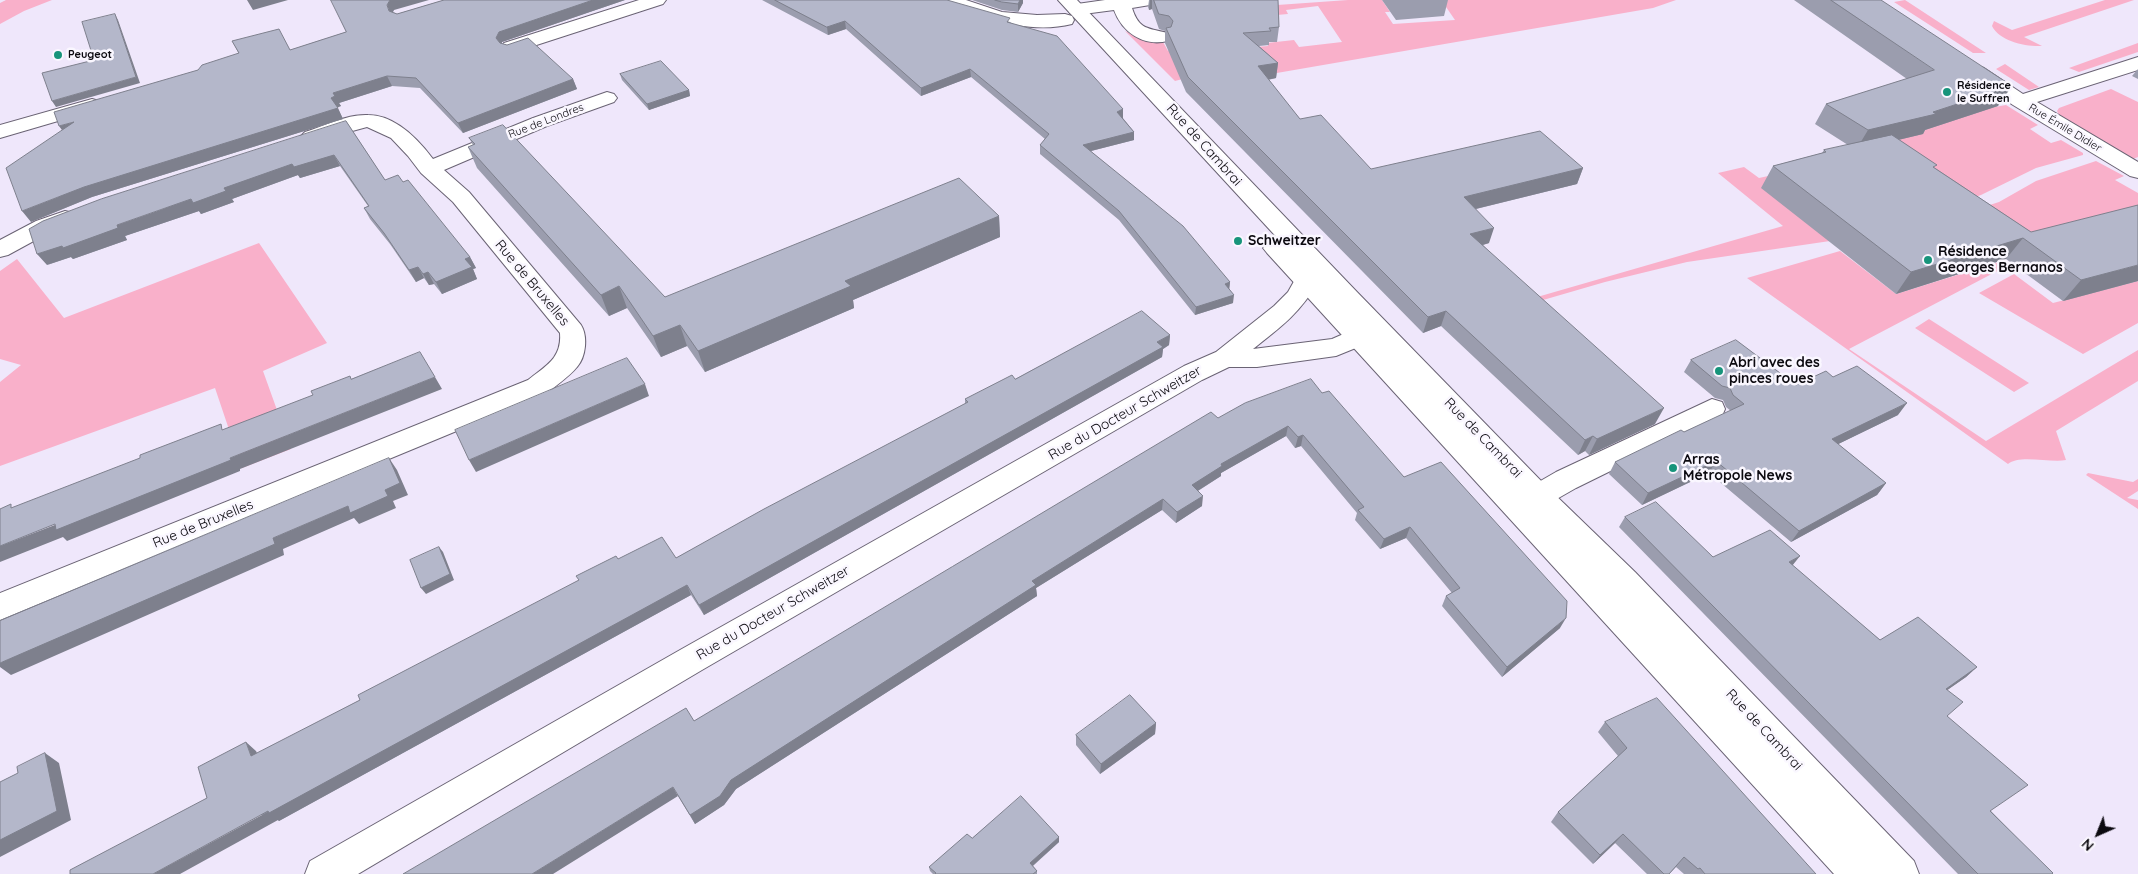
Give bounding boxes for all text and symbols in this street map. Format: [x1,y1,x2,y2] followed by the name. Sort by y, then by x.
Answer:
[68,48,112,62] place label: Peugeot
[52,49,64,61] marker: Peugeot
[1957,79,2011,105] place label: Résidence le Suffren
[1941,86,1953,98] marker: Résidence le Suffren
[1163,100,1245,190] street label: Rue de Cambrai
[507,101,585,141] street label: Rue de Londres
[2026,101,2104,155] street label: Rue Émile Didier
[1248,233,1321,249] place label: Schweitzer
[1232,235,1244,247] marker: Schweitzer
[491,237,573,329] street label: Rue de Bruxelles
[1938,244,2063,276] place label: Résidence Georges Bernanos
[1922,254,1934,266] marker: Résidence Georges Bernanos
[1729,355,1820,388] place label: Abri avec des pinces roues
[1045,362,1205,464] street label: Rue du Docteur Schweitzer
[1713,365,1725,377] marker: Abri avec des pinces roues
[1441,394,1525,482] street label: Rue de Cambrai
[1683,452,1792,484] place label: Arras Métropole News
[1667,462,1679,474] marker: Arras Métropole News
[150,496,256,552] street label: Rue de Bruxelles
[693,562,853,664] street label: Rue du Docteur Schweitzer
[1722,686,1806,774] street label: Rue de Cambrai
[2073,809,2123,859] north arrow
[2078,835,2098,855] text: N

